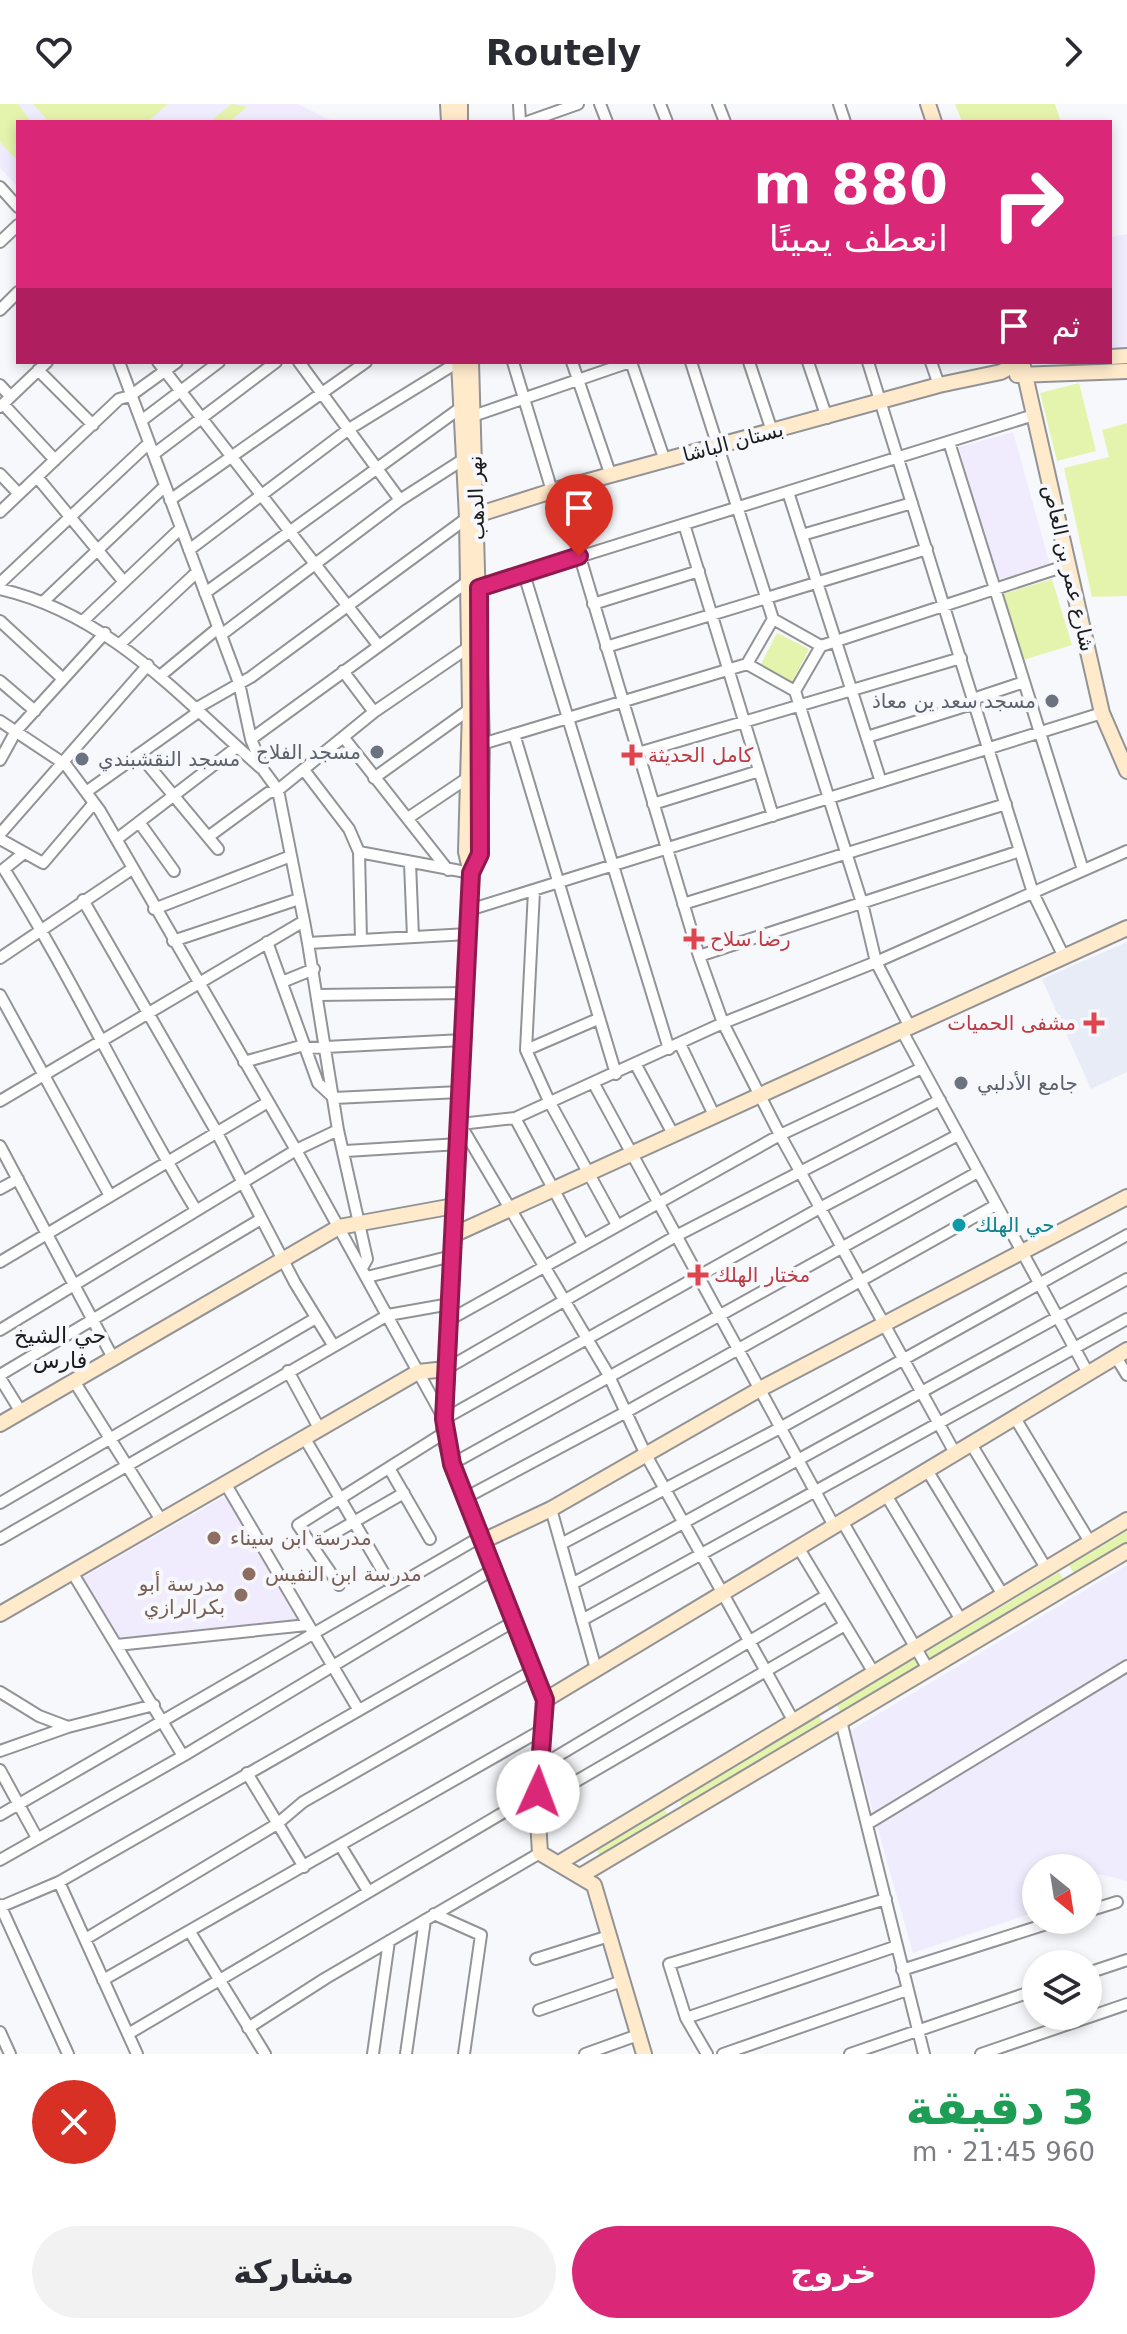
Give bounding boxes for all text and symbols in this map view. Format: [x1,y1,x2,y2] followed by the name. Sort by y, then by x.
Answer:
[32,30,76,74] icon: heart
[1051,30,1095,74] icon: forward
[486,32,641,73] text: Routely
[753,151,948,216] text: 880 m
[976,152,1080,256] icon: right
[769,218,948,259] text: انعطف يمينًا
[992,304,1036,348] icon: arrive
[1052,309,1080,344] text: ثم
[680,417,786,467] street label: بستان الباشا
[463,455,489,541] street label: نهر الدهب
[545,474,613,556] pin
[1038,482,1100,654] street label: شارع عمر بن العاص
[557,486,601,530] icon: arrive
[872,689,1036,713] place label: مسجد سعد ين معاذ
[1043,692,1061,710] marker: مسجد سعد ين معاذ
[256,740,361,764] place label: مسجد الفلاح
[368,743,386,761] marker: مسجد الفلاح
[648,743,754,767] place label: كامل الحديثة
[623,746,641,764] marker: كامل الحديثة
[98,747,240,772] place label: مسجد النقشبندي
[73,750,91,768] marker: مسجد النقشبندي
[710,927,791,951] place label: رضا سلاح
[685,930,703,948] marker: رضا سلاح
[947,1011,1076,1035] place label: مشفى الحميات
[1083,1012,1105,1034] marker: مشفى الحميات
[977,1071,1078,1096] place label: جامع الأدلبي
[952,1074,970,1092] marker: جامع الأدلبي
[975,1213,1055,1238] place label: حي الهلك
[950,1216,968,1234] marker: حي الهلك
[714,1263,810,1287] place label: مختار الهلك
[689,1266,707,1284] marker: مختار الهلك
[14,1323,106,1374] district label: حي الشيخ فارس
[230,1526,372,1550] place label: مدرسة ابن سيناء
[205,1529,223,1547] marker: مدرسة ابن سيناء
[265,1562,422,1586] place label: مدرسة ابن النفيس
[240,1565,258,1583] marker: مدرسة ابن النفيس
[138,1571,225,1620] place label: مدرسة أبو بكرالرازي
[232,1586,250,1604] marker: مدرسة أبو بكرالرازي
[496,1750,580,1834] position arrow
[1022,1854,1102,1934] north arrow
[1022,1854,1102,2030] map controls
[1022,1950,1102,2030] button: layers
[906,2079,1095,2135] text: 3 دقيقة
[32,2080,116,2164] button: close
[912,2137,1095,2167] text: 960 m · 21:45
[32,2226,556,2318] button: مشاركة
[572,2226,1095,2318] button: خروج

